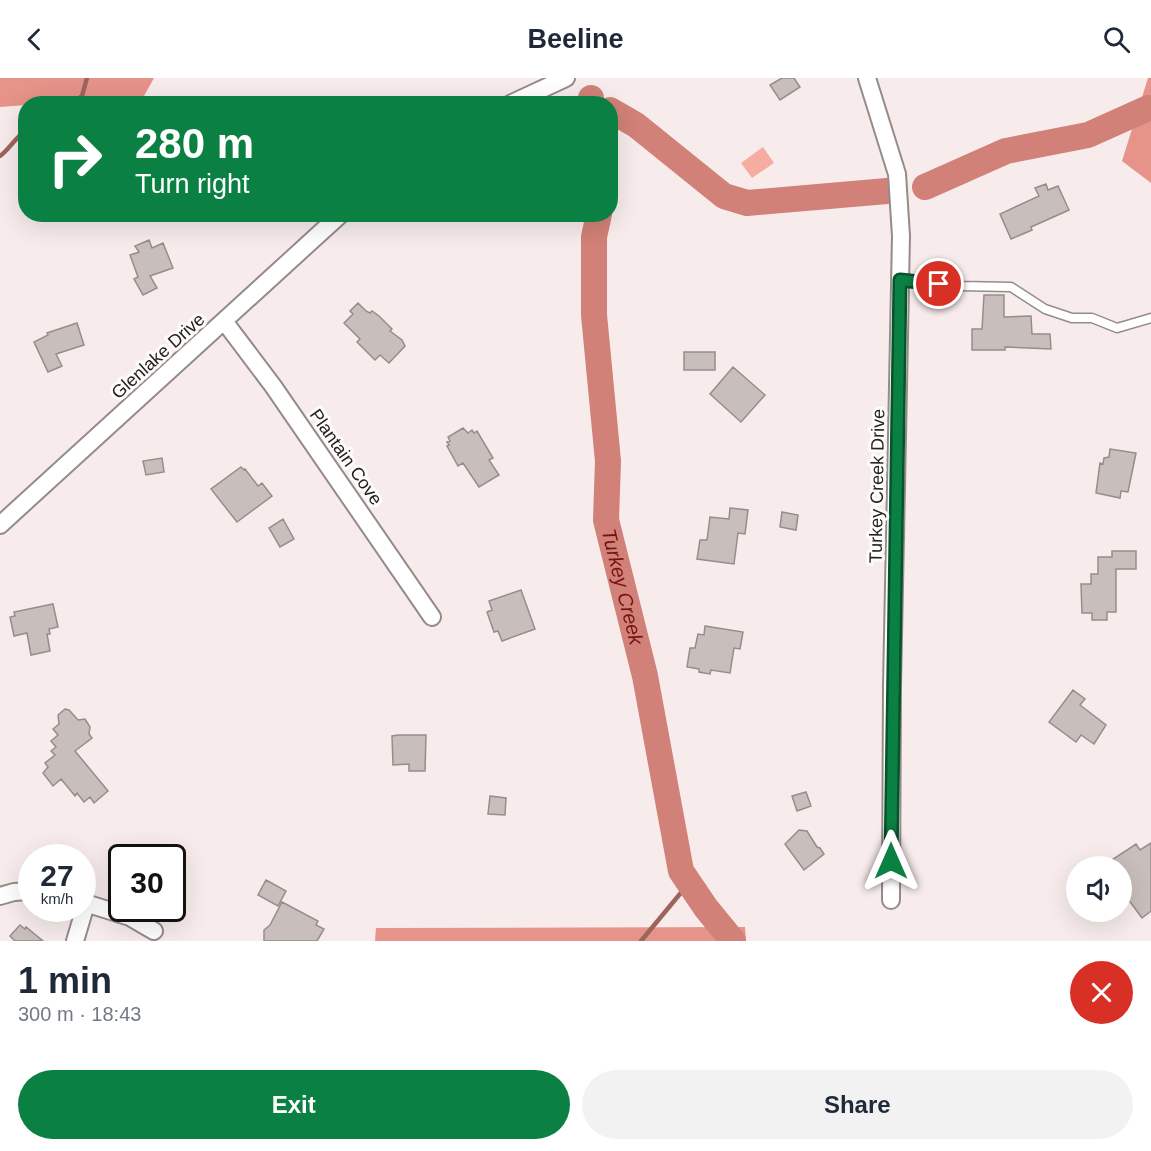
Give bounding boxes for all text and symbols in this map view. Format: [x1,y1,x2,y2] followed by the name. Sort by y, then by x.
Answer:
[18,23,51,56] icon: back
[1100,23,1133,56] icon: search
[527,24,624,54] text: Beeline
[36,120,114,198] icon: right
[135,120,254,167] text: 280 m
[135,169,250,199] text: Turn right
[913,258,964,309] pin
[922,267,955,300] icon: arrive
[107,309,209,403] street label: Glenlake Drive
[306,405,386,509] street label: Plantain Cove
[866,409,888,563] street label: Turkey Creek Drive
[598,527,648,648] water label: Turkey Creek
[859,829,923,893] position arrow
[108,844,186,922] speed limit sign: 30
[1066,856,1132,922] map controls
[1066,856,1132,922] button: sound
[40,859,74,892] text: 27
[41,890,73,907] text: km/h
[18,960,112,1001] text: 1 min
[1070,961,1133,1024] button: close
[18,1003,141,1025] text: 300 m · 18:43
[18,1070,570,1139] button: Exit
[582,1070,1133,1139] button: Share

